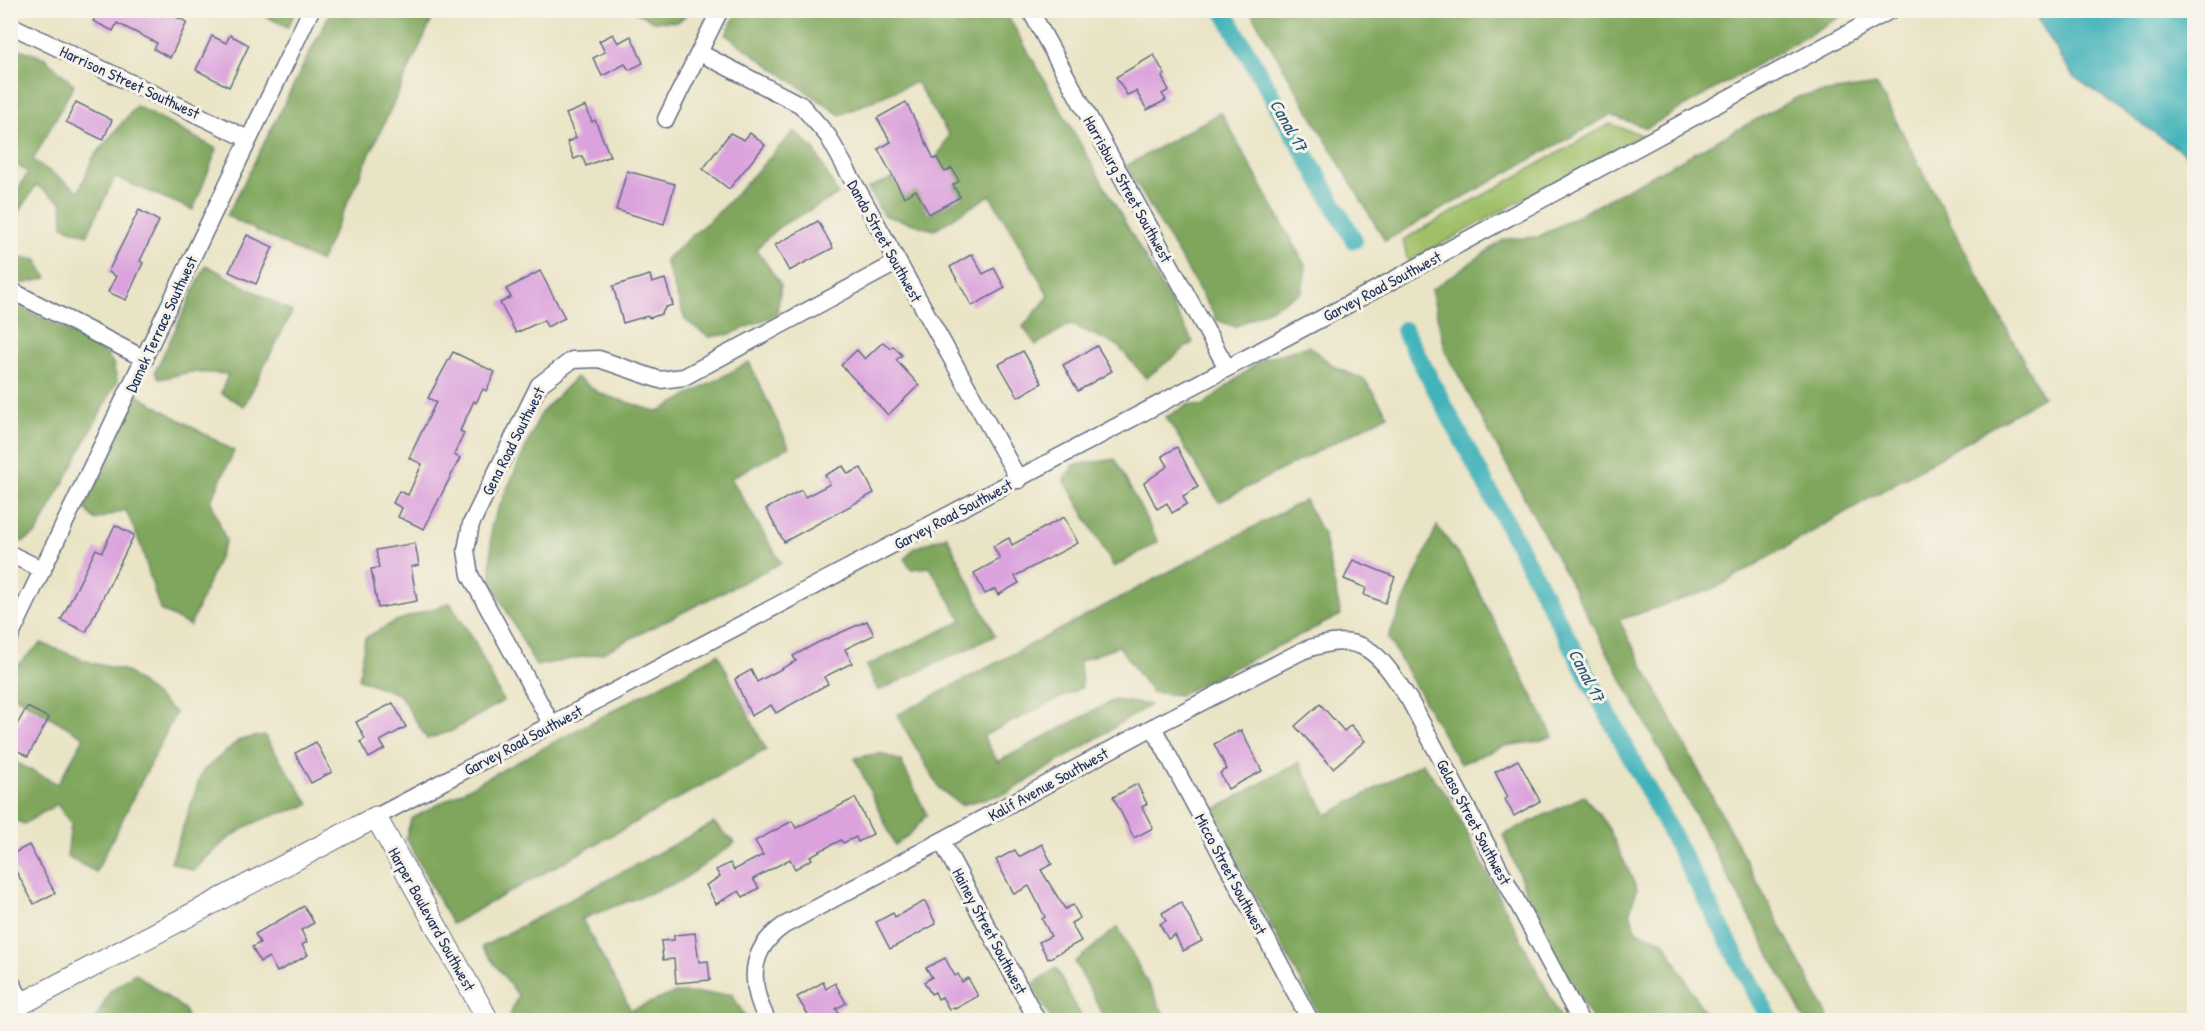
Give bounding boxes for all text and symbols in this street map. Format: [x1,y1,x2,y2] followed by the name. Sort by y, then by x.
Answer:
[56,40,204,124] street label: Harrison Street Southwest
[1264,94,1315,158] water label: Canal 17
[1078,112,1178,267] street label: Harrisburg Street Southwest
[842,176,928,306] street label: Dando Street Southwest
[1319,245,1445,326] street label: Garvey Road Southwest
[120,252,202,396] street label: Damek Terrace Southwest
[476,383,550,499] street label: Gena Road Southwest
[890,473,1016,554] street label: Garvey Road Southwest
[1563,644,1612,708] water label: Canal 17
[460,699,586,780] street label: Garvey Road Southwest
[984,742,1112,826] street label: Kalif Avenue Southwest
[1432,755,1517,889] street label: Gelaso Street Southwest
[1190,809,1273,939] street label: Micco Street Southwest
[383,843,481,995] street label: Harper Boulevard Southwest
[947,864,1033,998] street label: Hainey Street Southwest

